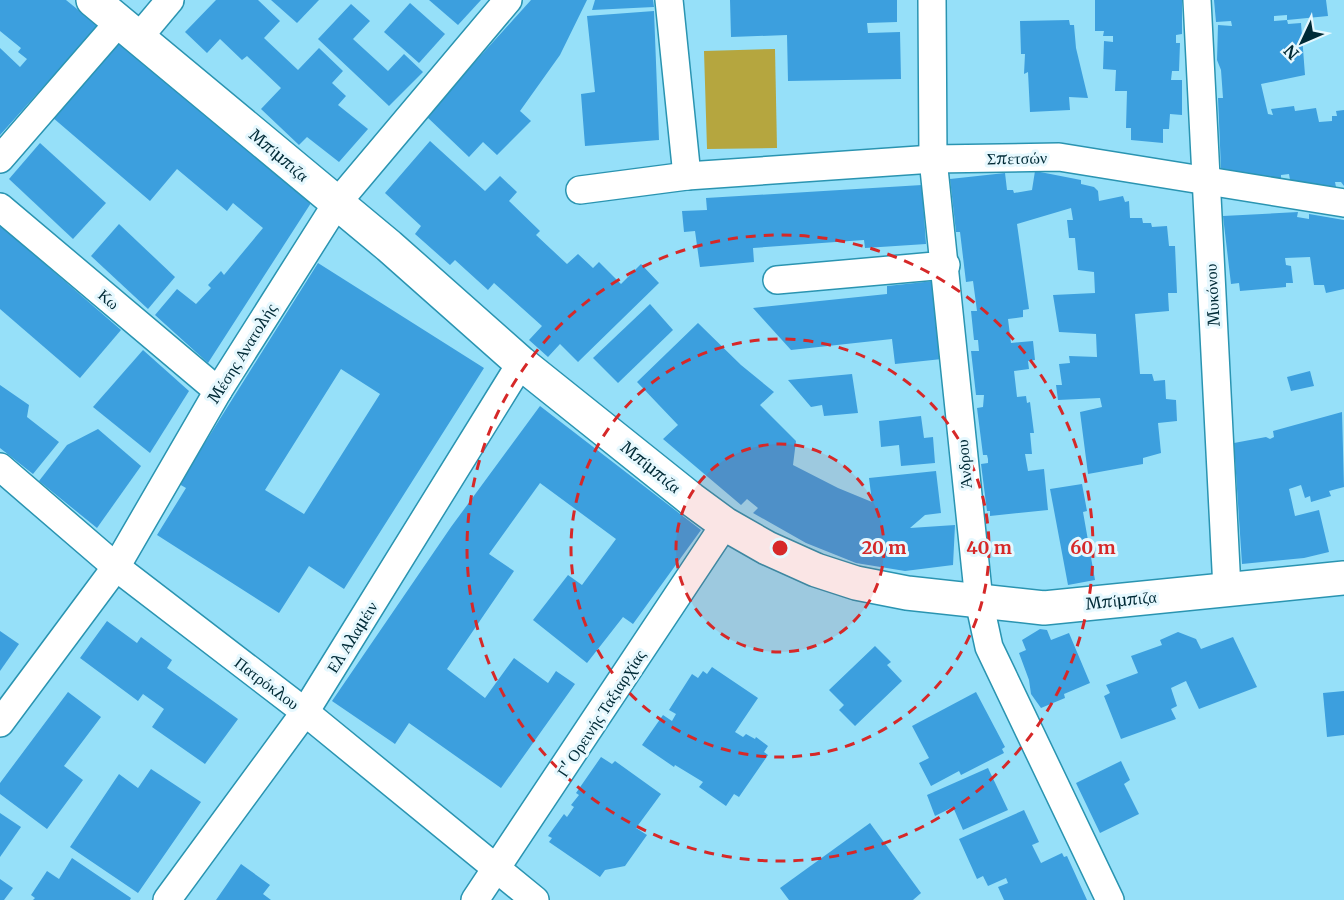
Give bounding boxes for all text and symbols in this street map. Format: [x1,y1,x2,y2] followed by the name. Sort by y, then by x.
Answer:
[1272,12,1332,72] north arrow
[1279,41,1303,64] text: N
[245,124,313,186] street label: Μπίμπιζα
[987,147,1047,169] street label: Σπετσών
[1200,263,1224,327] street label: Μυκόνου
[94,284,124,314] street label: Κω
[203,299,281,407] street label: Μέσης Ανατολής
[617,437,685,498] street label: Μπίμπιζα
[952,439,976,489] street label: Άνδρου
[862,536,906,559] text: 20 m
[966,536,1012,559] text: 40 m
[1070,536,1116,559] text: 60 m
[770,538,790,558] centre of rings
[1085,586,1158,614] street label: Μπίμπιζα
[322,598,382,676] street label: Ελ Αλαμέιν
[552,645,650,780] street label: Γ' Ορεινής Ταξιαρχίας
[231,652,303,714] street label: Πατρόκλου

